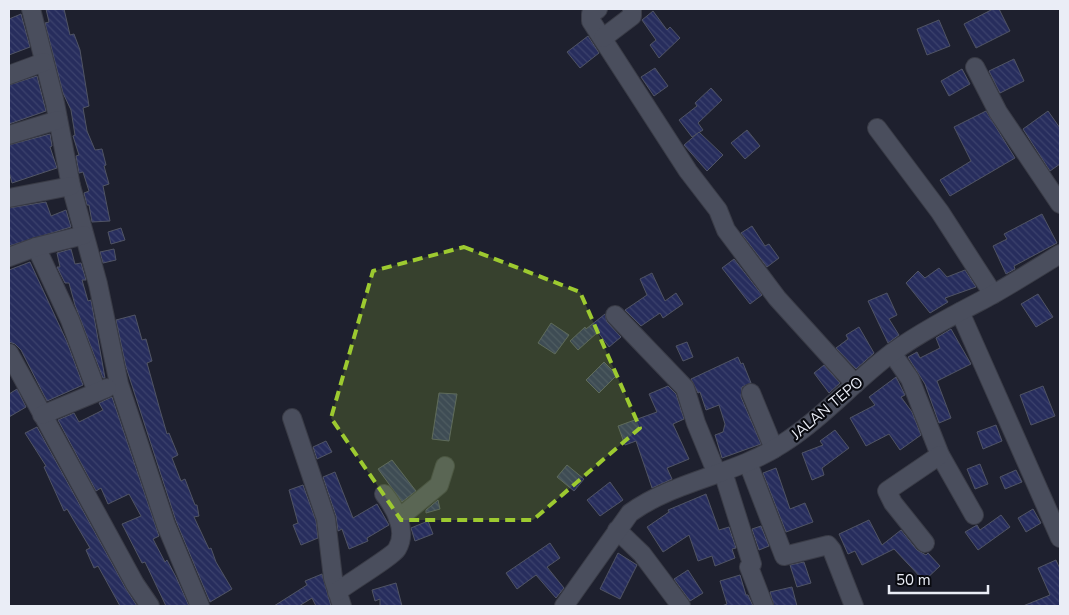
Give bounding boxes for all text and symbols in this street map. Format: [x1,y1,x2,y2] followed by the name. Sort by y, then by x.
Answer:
[786,372,867,445] street label: JALAN TEPO
[889,562,988,594] scale bar
[896,570,931,590] text: 50 m

